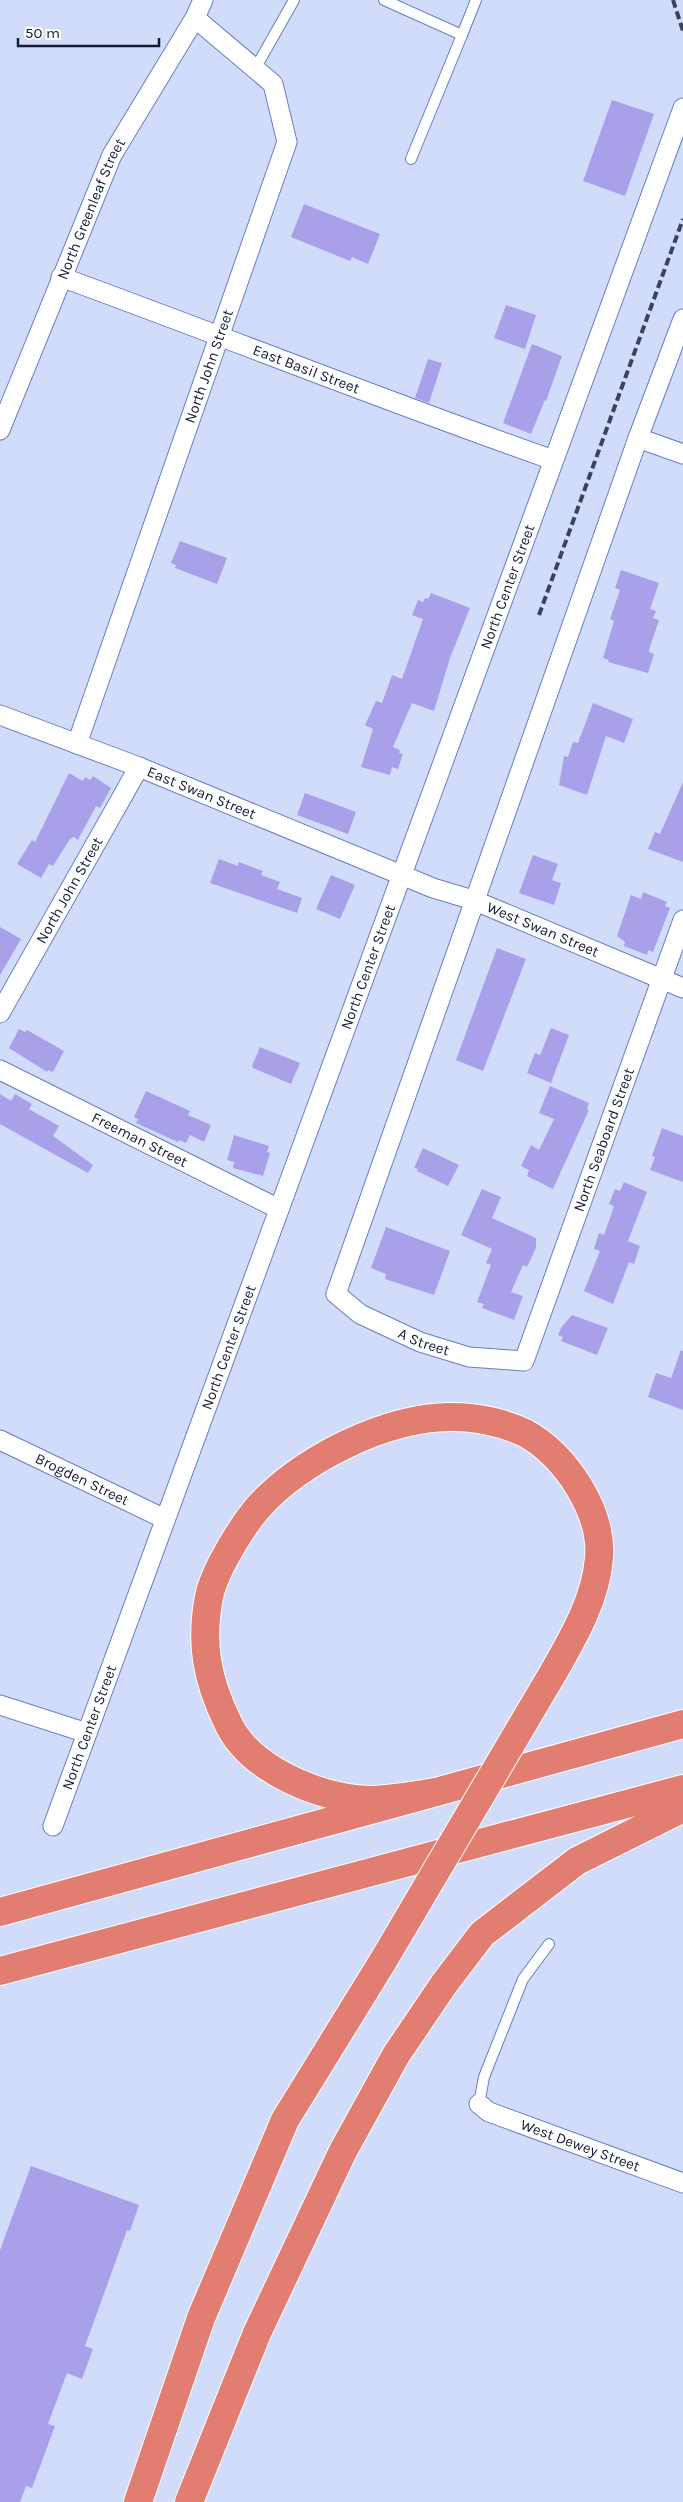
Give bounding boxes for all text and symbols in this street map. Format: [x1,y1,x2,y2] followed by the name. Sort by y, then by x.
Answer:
[18,15,159,47] scale bar
[25,24,60,42] text: 50 m
[53,135,129,282] street label: North Greenleaf Street
[181,307,237,426] street label: North John Street
[250,341,363,398] street label: East Basil Street
[476,521,539,652] street label: North Center Street
[145,762,259,823] street label: East Swan Street
[32,834,107,947] street label: North John Street
[484,898,602,961] street label: West Swan Street
[337,902,399,1032] street label: North Center Street
[570,1065,638,1214] street label: North Seaboard Street
[89,1108,191,1171] street label: Freeman Street
[197,1282,260,1412] street label: North Center Street
[395,1324,452,1360] street label: A Street
[32,1449,132,1510] street label: Brogden Street
[58,1662,120,1792] street label: North Center Street
[518,2115,643,2176] street label: West Dewey Street

